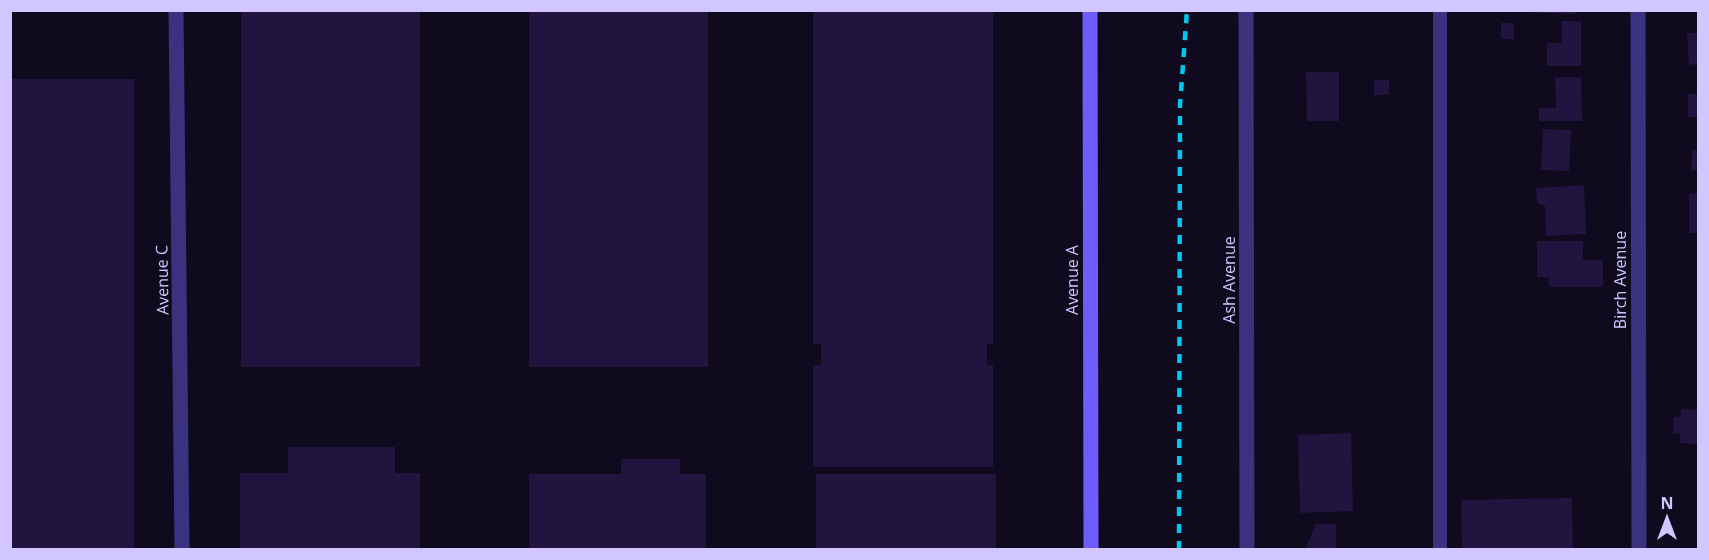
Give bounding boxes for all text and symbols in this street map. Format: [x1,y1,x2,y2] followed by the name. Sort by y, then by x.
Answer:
[1609,231,1631,329] street label: Birch Avenue
[1218,236,1240,324] street label: Ash Avenue
[1061,244,1083,315] street label: Avenue A
[150,245,174,315] street label: Avenue C
[1637,488,1697,548] north arrow
[1660,492,1674,514] text: N

